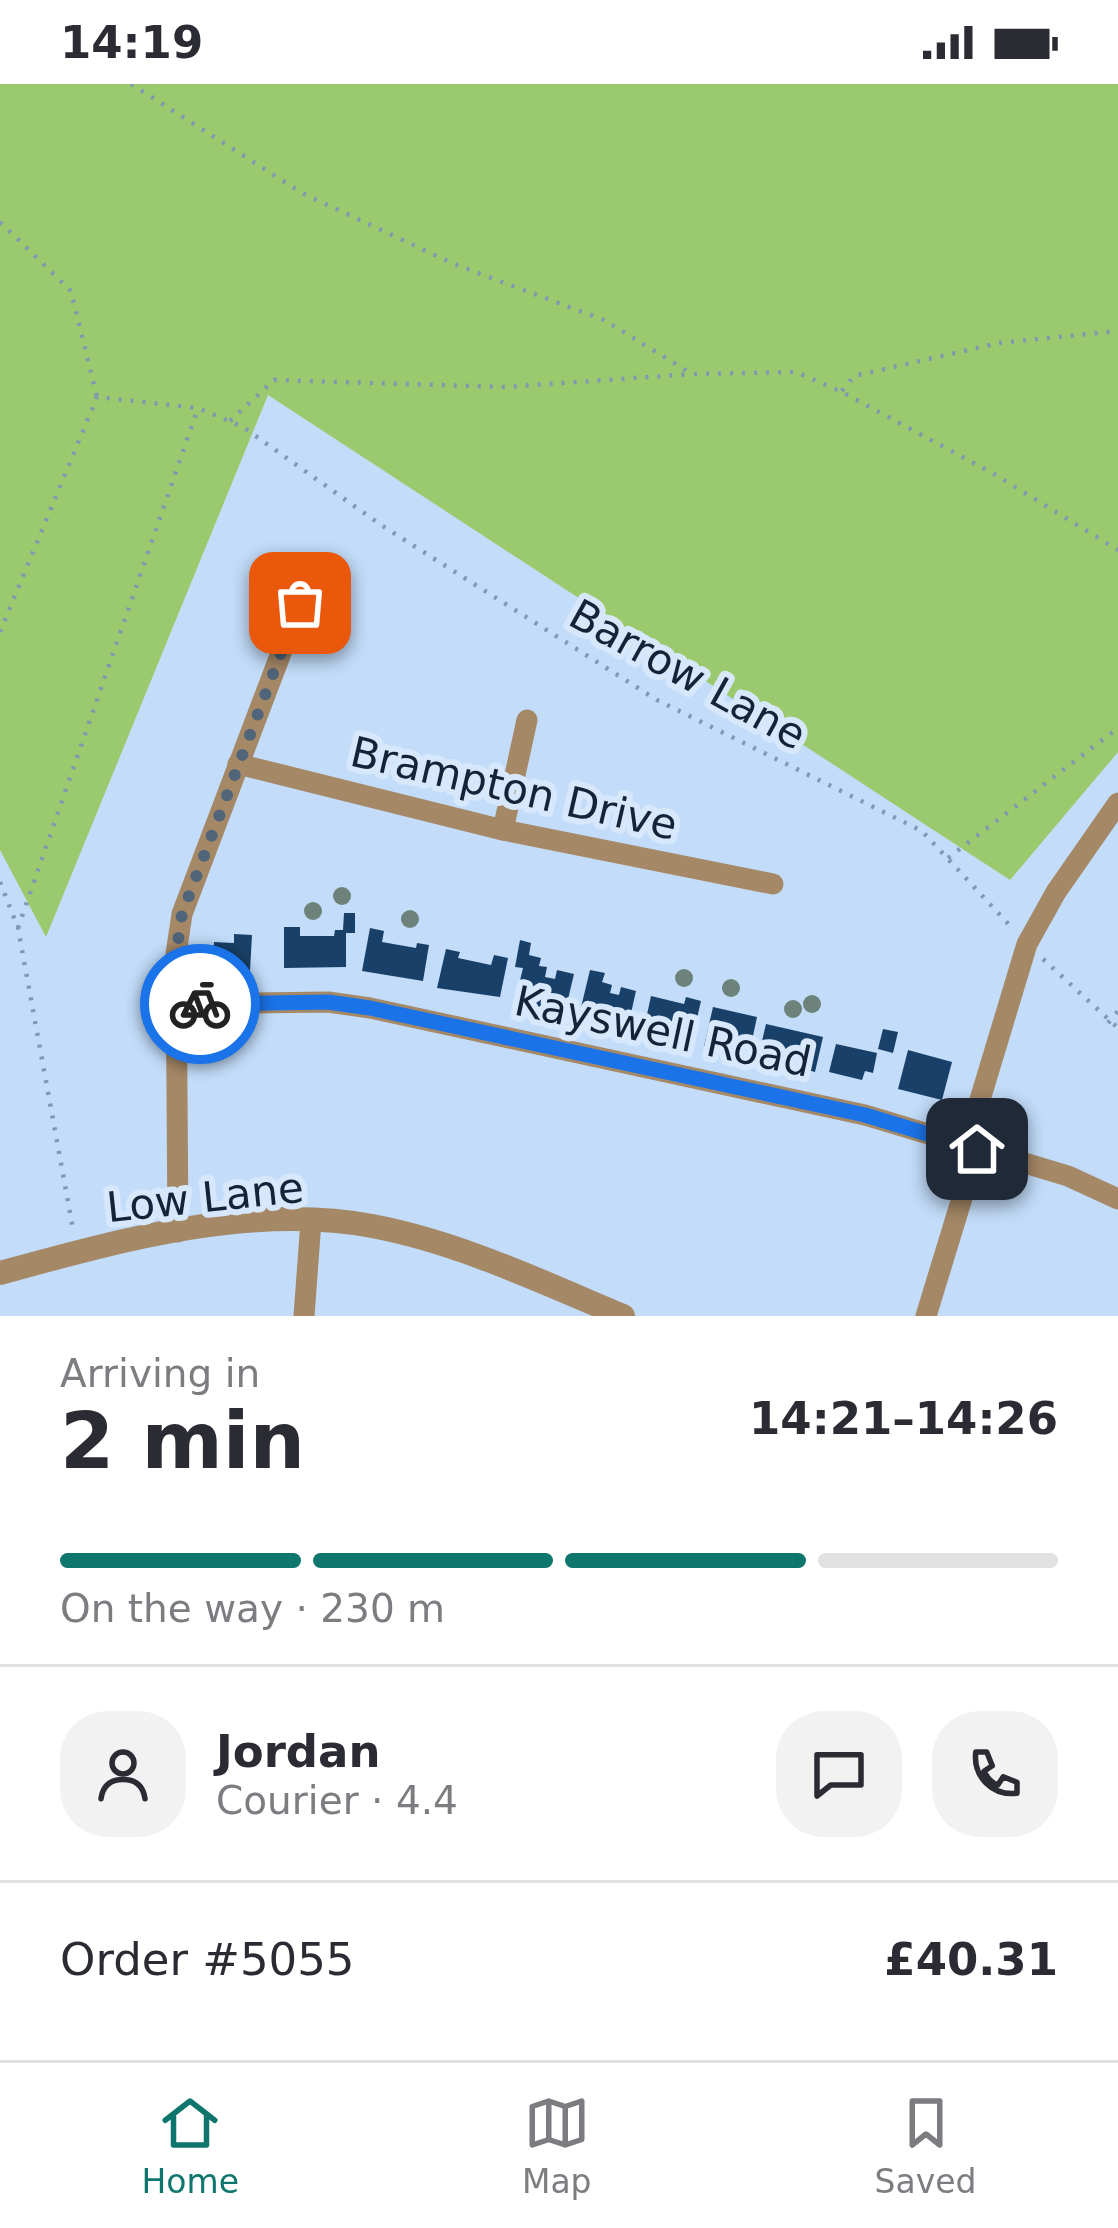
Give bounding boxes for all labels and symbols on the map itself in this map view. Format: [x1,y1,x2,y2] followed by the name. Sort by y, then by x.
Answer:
[249,552,351,654] pin
[561,589,814,759] street label: Barrow Lane
[346,727,682,850] street label: Brampton Drive
[140,944,260,1064] courier
[510,976,815,1087] street label: Kayswell Road
[926,1098,1028,1200] pin
[104,1163,306,1232] street label: Low Lane

